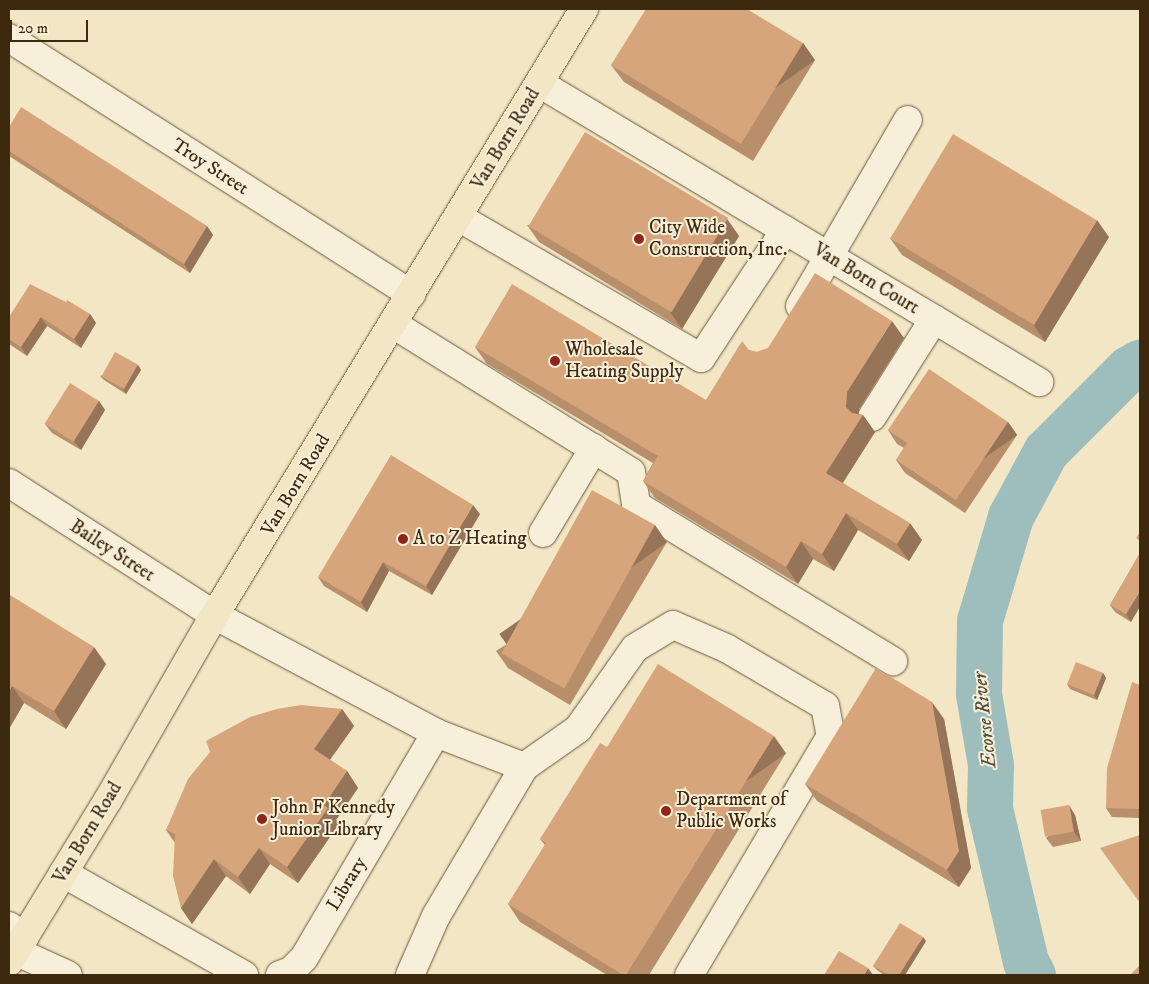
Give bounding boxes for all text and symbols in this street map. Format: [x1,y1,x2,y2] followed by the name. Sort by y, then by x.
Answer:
[12,10,90,42] scale bar
[18,19,48,38] text: 20 m
[467,84,545,194] street label: Van Born Road
[167,134,253,200] street label: Troy Street
[649,217,787,261] place label: City Wide Construction, Inc.
[633,233,645,245] marker: City Wide Construction, Inc.
[809,238,923,320] street label: Van Born Court
[565,339,683,383] place label: Wholesale Heating Supply
[549,355,561,367] marker: Wholesale Heating Supply
[257,430,335,540] street label: Van Born Road
[65,515,159,587] street label: Bailey Street
[413,528,527,550] place label: A to Z Heating
[397,533,409,545] marker: A to Z Heating
[968,671,1002,769] water label: Ecorse River
[49,778,127,888] street label: Van Born Road
[676,789,786,833] place label: Department of Public Works
[272,797,395,841] place label: John F Kennedy Junior Library
[660,805,672,817] marker: Department of Public Works
[256,813,268,825] marker: John F Kennedy Junior Library
[322,853,372,915] street label: Library

